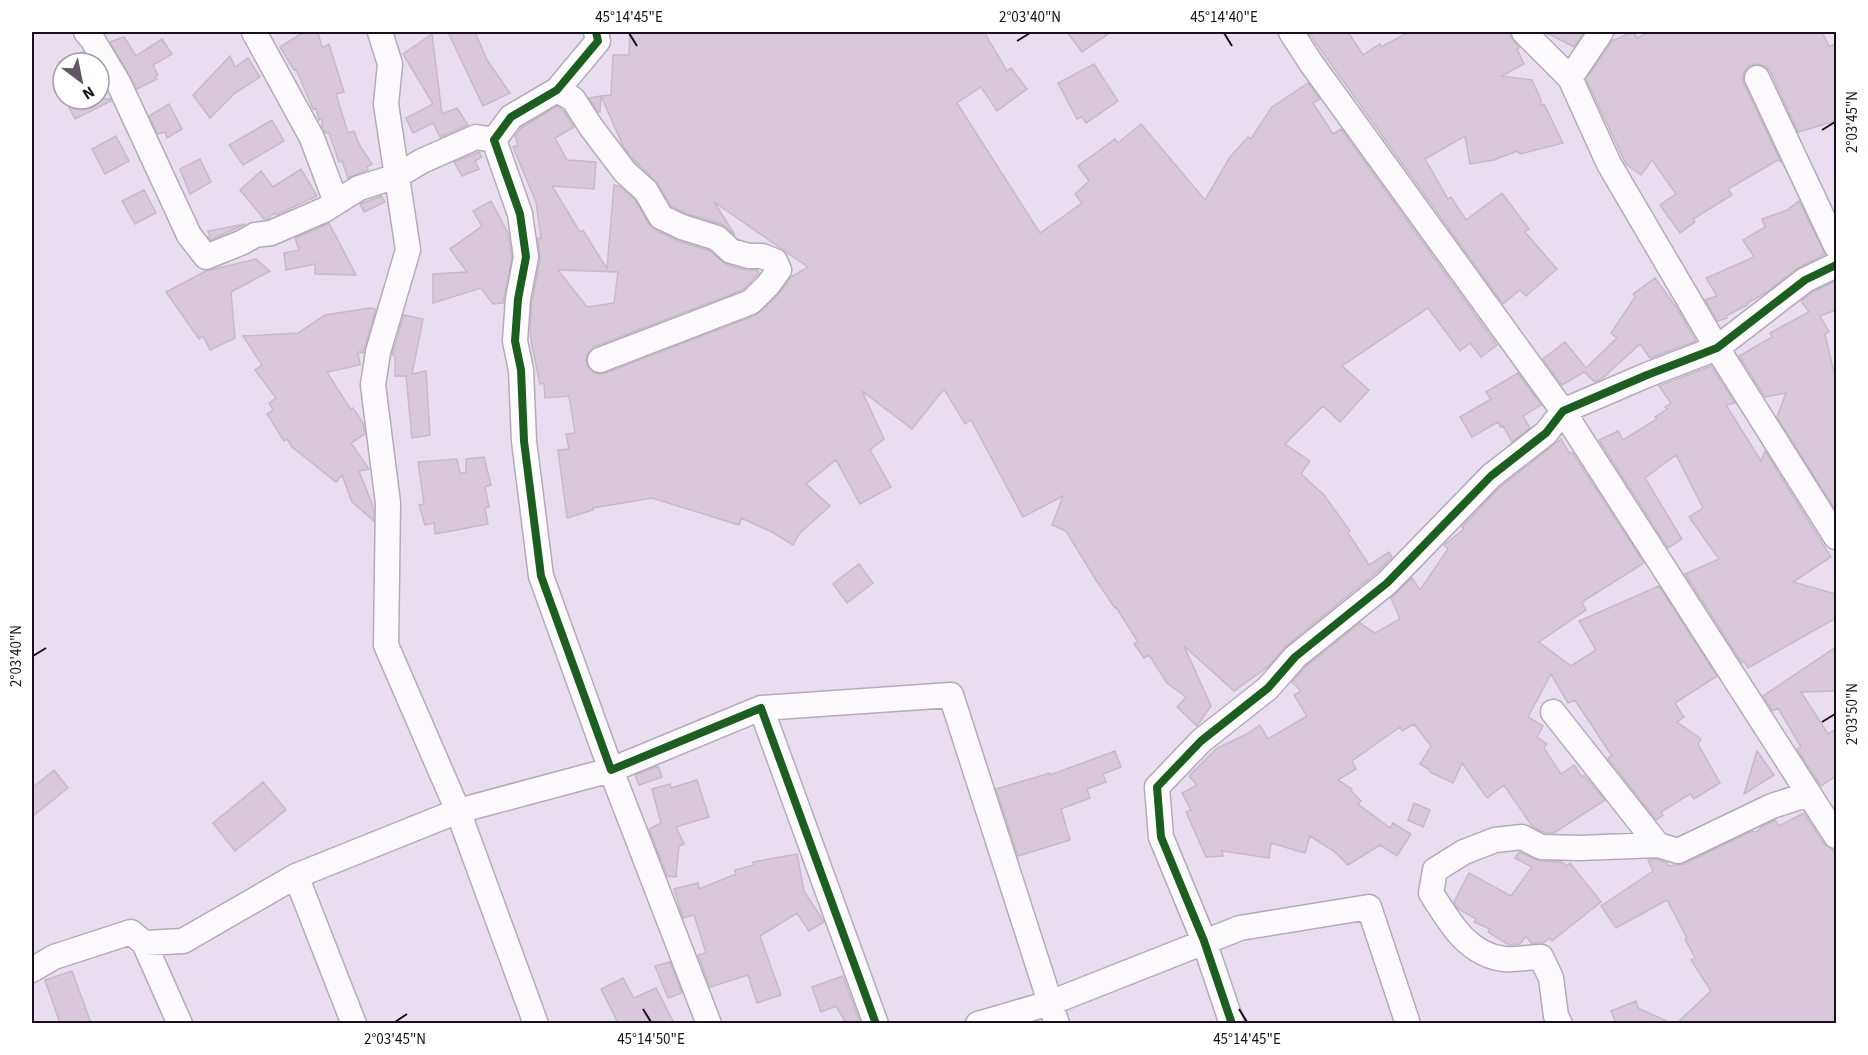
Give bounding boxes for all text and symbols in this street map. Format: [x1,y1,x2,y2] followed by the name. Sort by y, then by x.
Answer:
[595,7,663,28] text: 45°14'45"E
[999,7,1061,28] text: 2°03'40"N
[1190,7,1258,28] text: 45°14'40"E
[51,51,111,111] north arrow
[78,81,99,105] text: N
[1842,91,1863,153] text: 2°03'45"N
[6,625,27,687] text: 2°03'40"N
[1842,683,1863,745] text: 2°03'50"N
[364,1029,426,1050] text: 2°03'45"N
[617,1029,685,1050] text: 45°14'50"E
[1213,1029,1281,1050] text: 45°14'45"E

